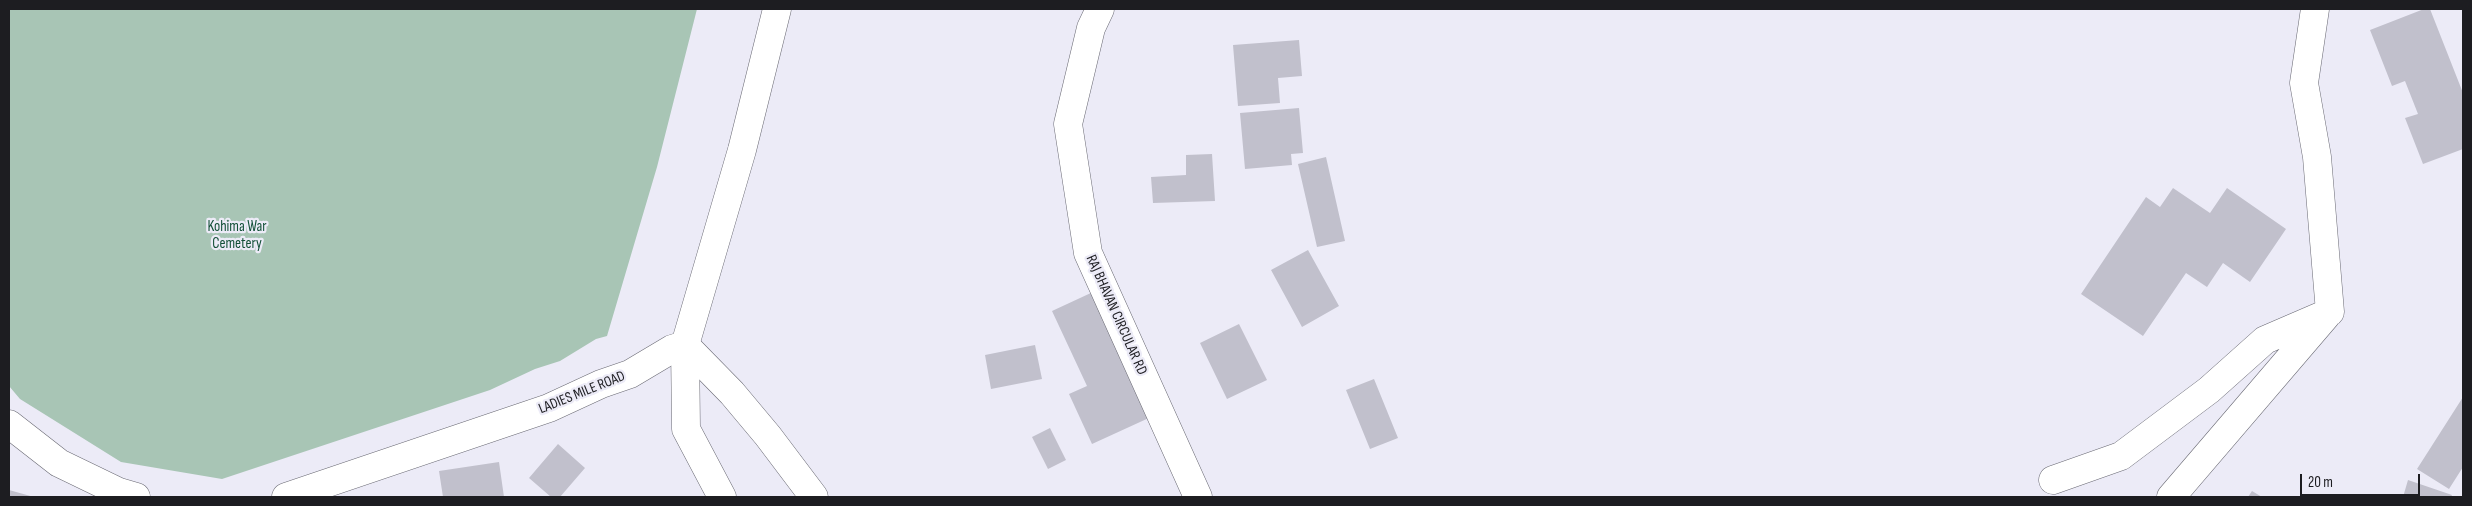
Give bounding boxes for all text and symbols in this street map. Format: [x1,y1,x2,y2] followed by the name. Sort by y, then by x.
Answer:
[207,218,267,253] park label: Kohima War Cemetery
[1081,252,1151,378] street label: RAJ BHAVAN CIRCULAR RD
[536,368,628,418] street label: LADIES MILE ROAD
[2302,464,2422,496] scale bar
[2308,473,2333,492] text: 20 m

